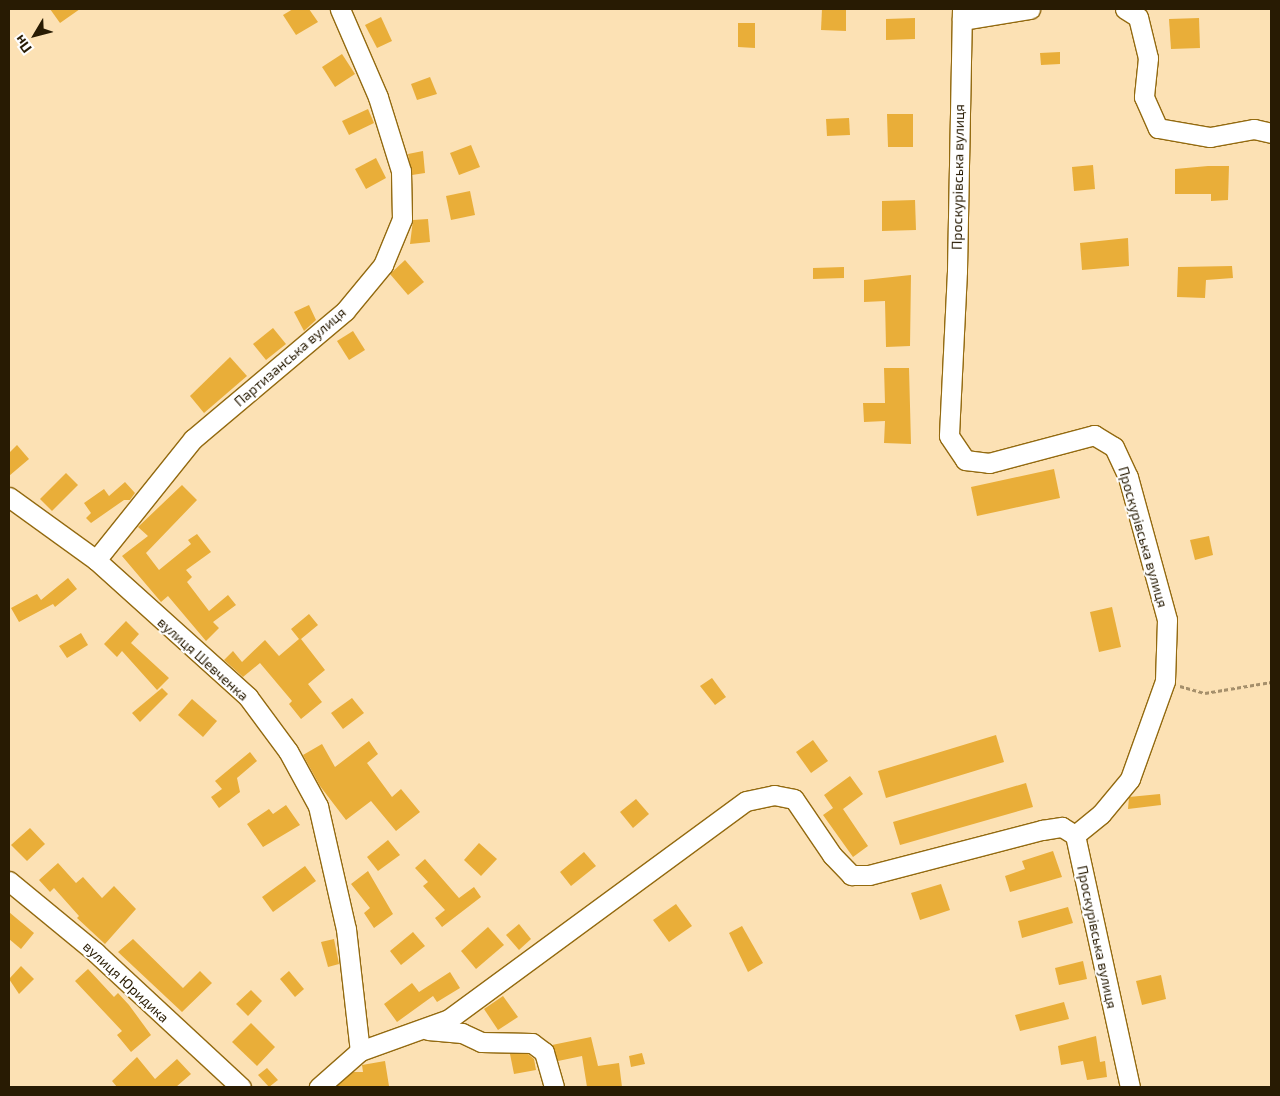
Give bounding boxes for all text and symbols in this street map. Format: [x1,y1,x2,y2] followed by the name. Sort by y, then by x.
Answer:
[10,10,60,60] north arrow
[10,32,35,57] text: Пн
[948,104,968,250] street label: Проскурівська вулиця
[231,304,349,410] street label: Партизанська вулиця
[1115,465,1171,609] street label: Проскурівська вулиця
[154,614,252,704] street label: вулиця Шевченка
[1074,864,1120,1010] street label: Проскурівська вулиця
[80,938,172,1026] street label: вулиця Юридика

